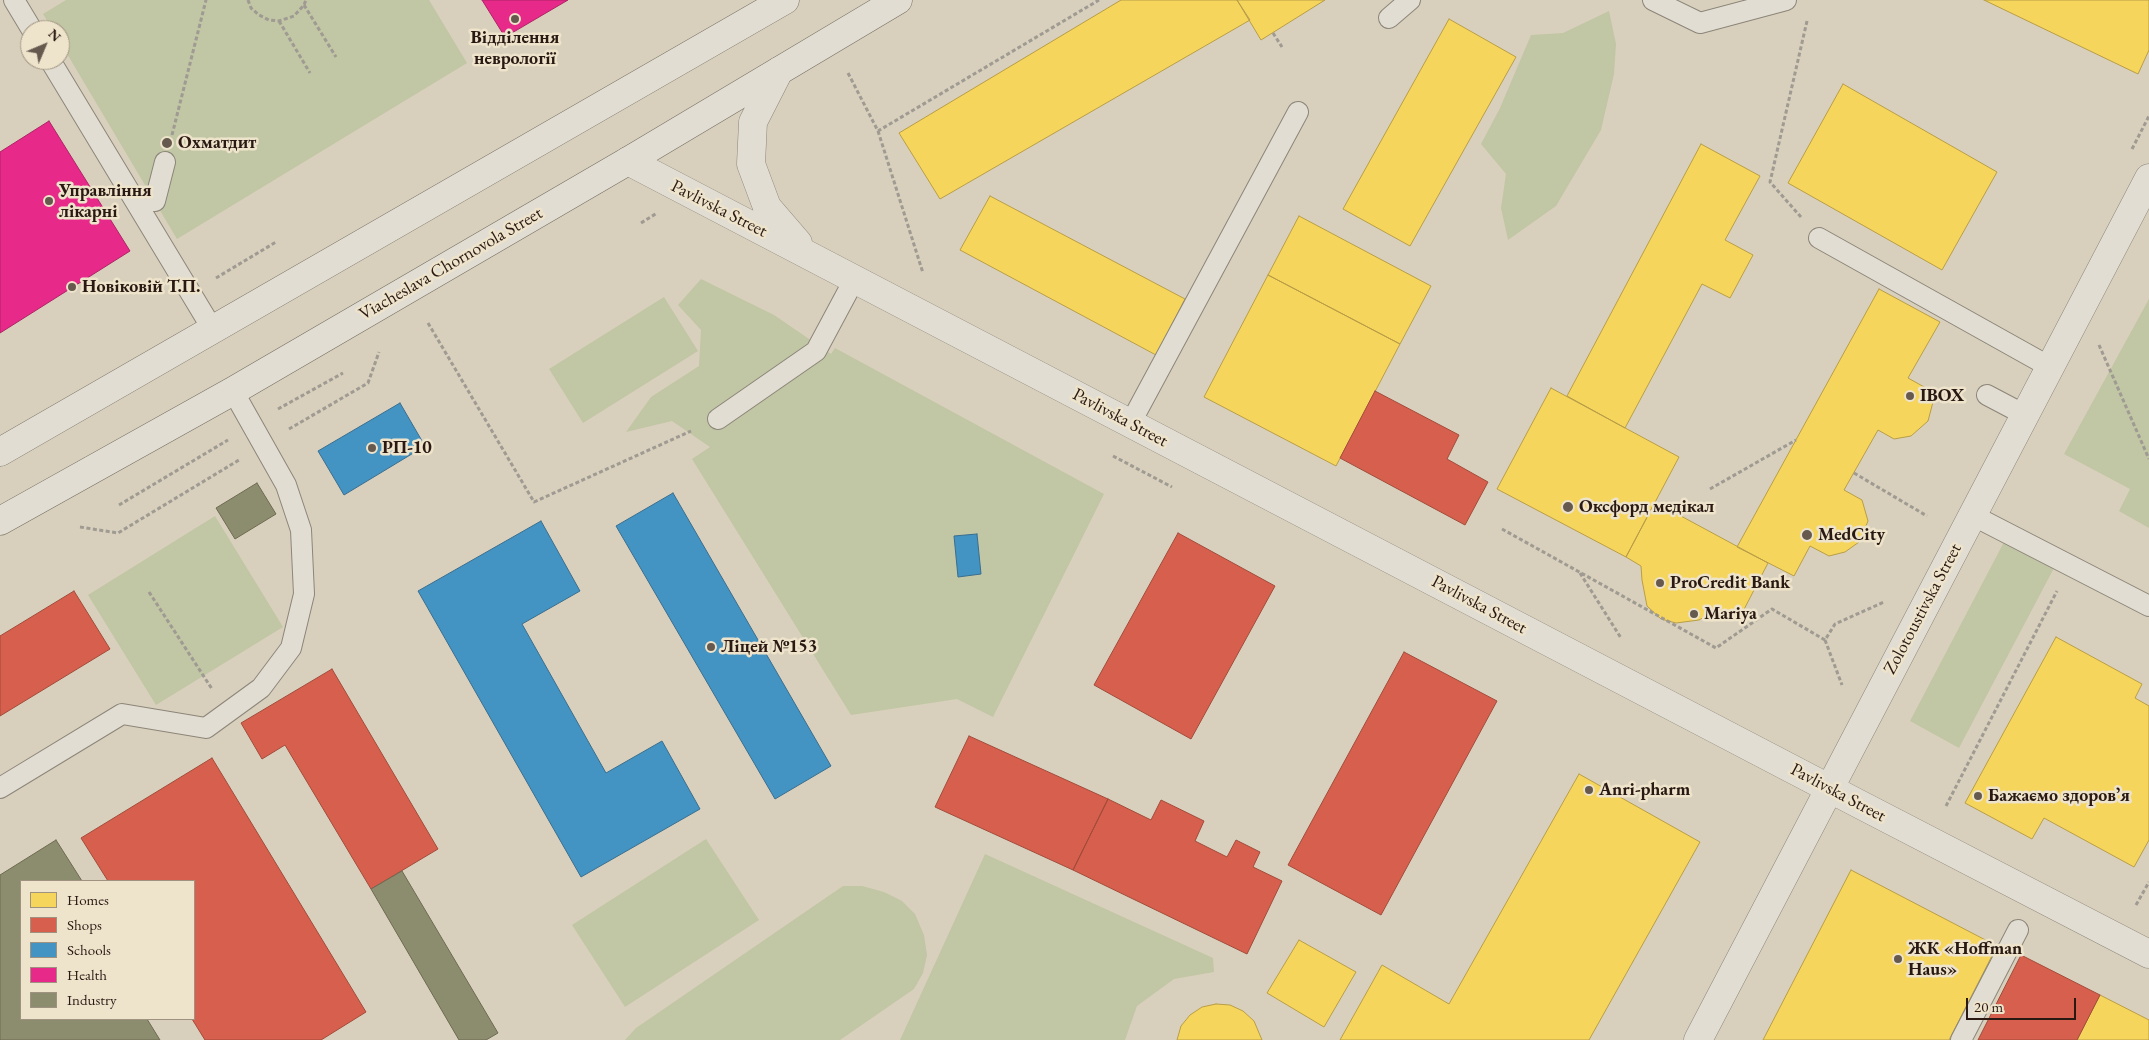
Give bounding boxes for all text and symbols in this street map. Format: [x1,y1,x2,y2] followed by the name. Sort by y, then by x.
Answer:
[509,13,521,25] marker: Відділення неврології
[20,20,70,70] north arrow
[45,25,65,45] text: N
[471,27,559,70] place label: Відділення неврології
[178,132,256,154] place label: Охматдит
[160,136,174,150] marker: Охматдит
[667,176,771,242] street label: Pavlivska Street
[59,180,152,222] place label: Управління лікарні
[43,195,55,207] marker: Управління лікарні
[355,203,547,325] street label: Viacheslava Chornovola Street
[82,276,200,298] place label: Новіковій Т.П.
[66,281,78,293] marker: Новіковій Т.П.
[1069,384,1171,452] street label: Pavlivska Street
[1920,385,1964,407] place label: IBOX
[1904,390,1916,402] marker: IBOX
[382,437,432,459] place label: РП-10
[366,442,378,454] marker: РП-10
[1579,496,1714,518] place label: Оксфорд медікал
[1561,500,1575,514] marker: Оксфорд медікал
[1818,524,1885,546] place label: MedCity
[1800,528,1814,542] marker: MedCity
[1879,540,1967,678] street label: Zolotoustivska Street
[1428,571,1530,639] street label: Pavlivska Street
[1670,572,1790,594] place label: ProCredit Bank
[1654,577,1666,589] marker: ProCredit Bank
[1704,603,1757,625] place label: Mariya
[1688,608,1700,620] marker: Mariya
[721,636,817,658] place label: Ліцей №153
[705,641,717,653] marker: Ліцей №153
[1787,759,1889,827] street label: Pavlivska Street
[1599,779,1690,801] place label: Anri-pharm
[1583,784,1595,796] marker: Anri-pharm
[1988,785,2130,807] place label: Бажаємо здоровʼя
[1972,790,1984,802] marker: Бажаємо здоровʼя
[20,880,195,1020] legend
[67,890,109,909] text: Homes
[67,915,102,934] text: Shops
[1908,938,2022,981] place label: ЖК «Hoffman Haus»
[67,940,111,959] text: Schools
[1892,953,1904,965] marker: ЖК «Hoffman Haus»
[67,965,107,984] text: Health
[1969,988,2079,1020] scale bar
[67,990,117,1009] text: Industry
[1974,997,2003,1016] text: 20 m

